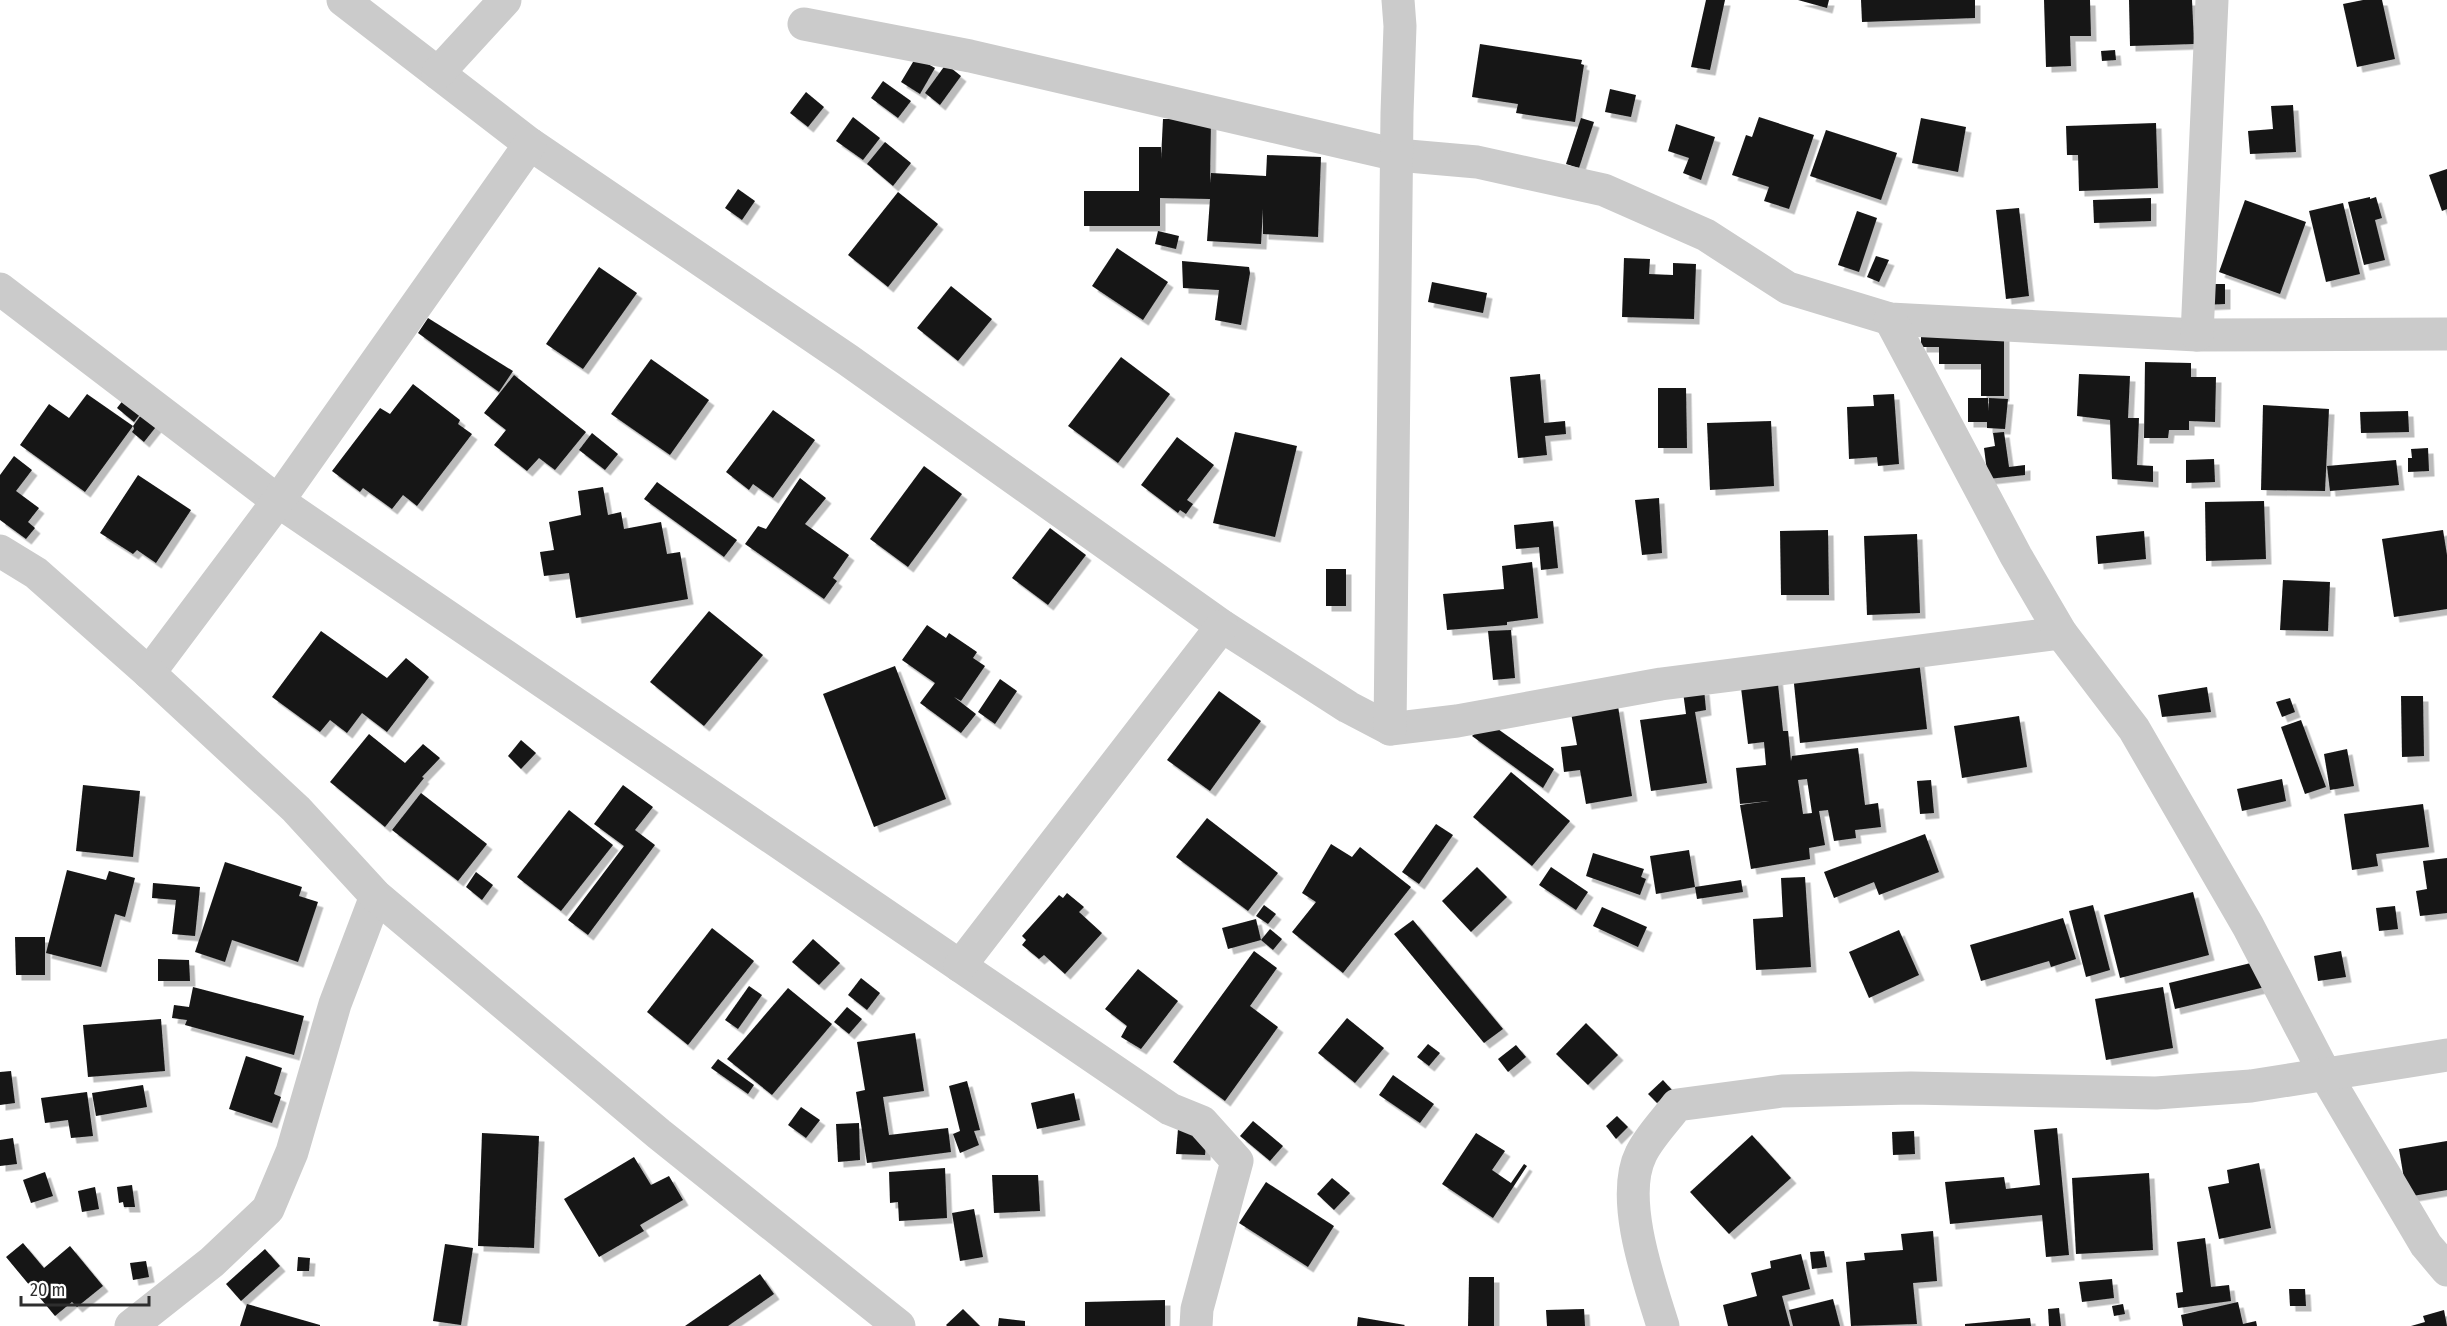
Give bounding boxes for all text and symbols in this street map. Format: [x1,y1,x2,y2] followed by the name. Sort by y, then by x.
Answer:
[21,1269,148,1307] scale bar
[30,1279,65,1301] text: 20 m

